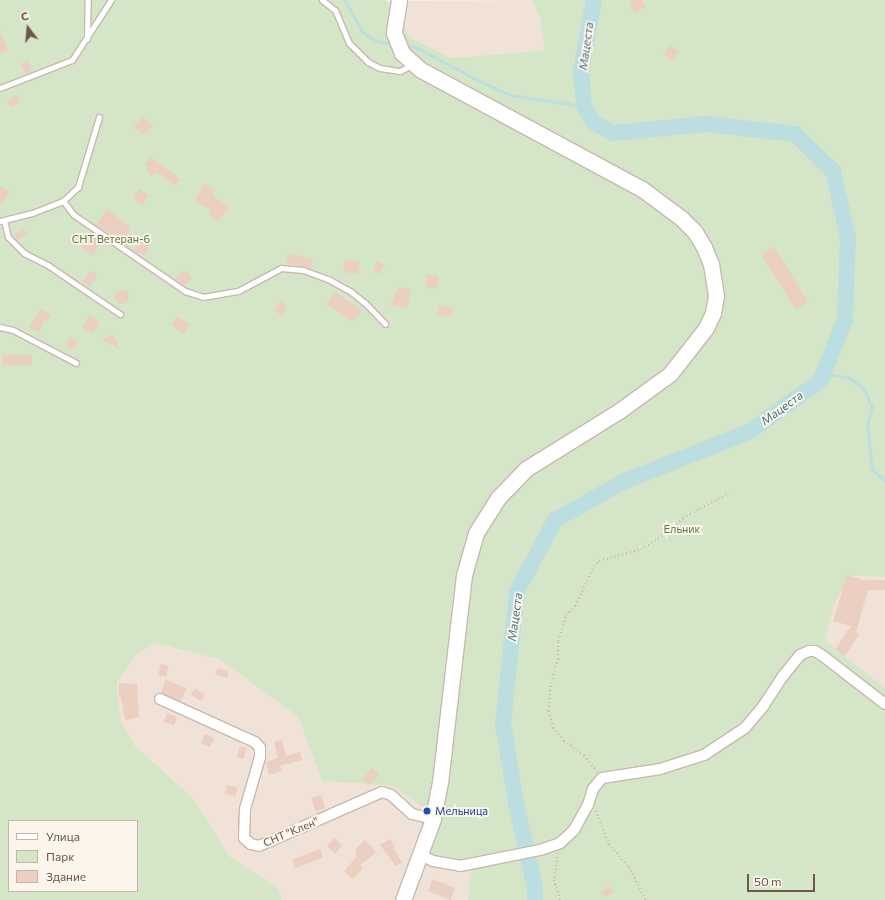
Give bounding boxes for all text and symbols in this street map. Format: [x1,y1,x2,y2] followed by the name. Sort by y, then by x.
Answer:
[8,8,48,48] north arrow
[19,9,30,23] text: С
[575,21,597,71] water label: Мацеста
[72,232,150,246] park label: СНТ Ветеран-6
[758,388,806,428] water label: Мацеста
[664,522,700,536] park label: Ельник
[504,592,526,642] water label: Мацеста
[435,804,488,818] place label: Мельница
[422,806,432,816] marker: Мельница
[261,814,321,850] street label: СНТ "Клен"
[8,820,138,892] legend
[46,829,80,843] text: Улица
[46,849,75,863] text: Парк
[749,866,817,892] scale bar
[46,869,86,883] text: Здание
[754,874,782,888] text: 50 m

